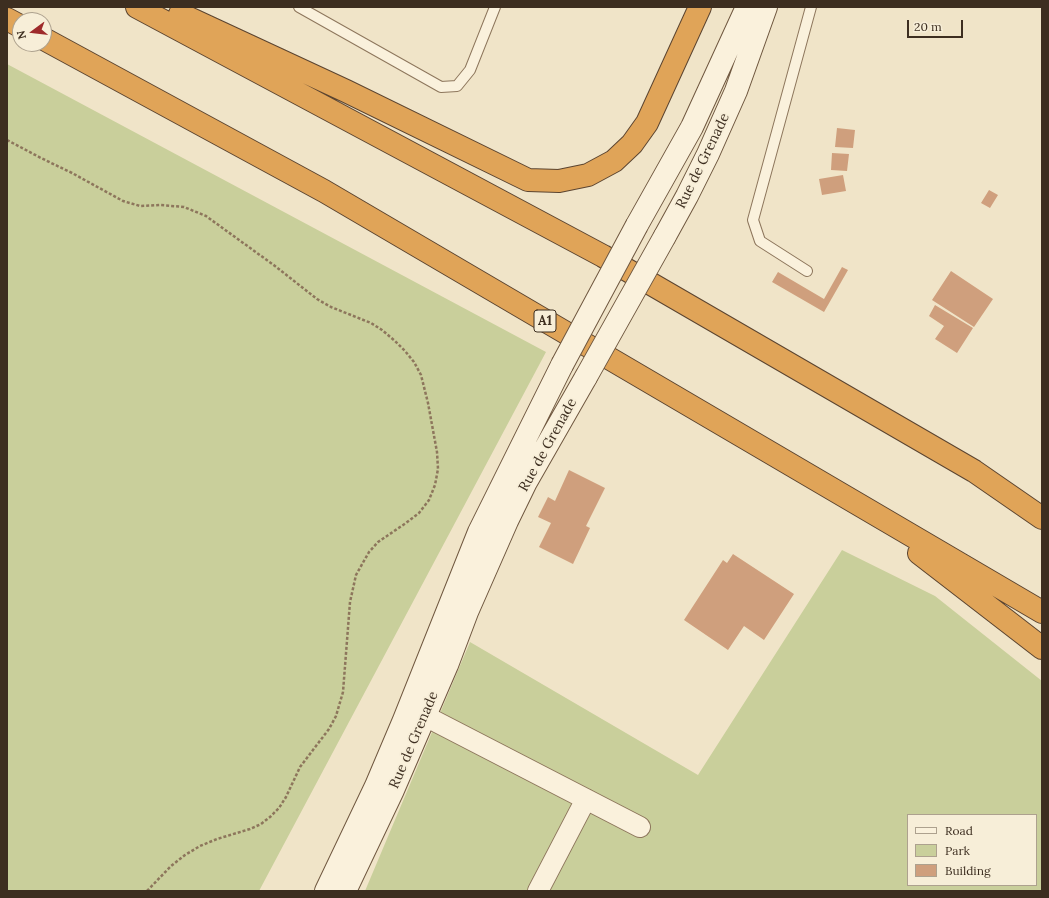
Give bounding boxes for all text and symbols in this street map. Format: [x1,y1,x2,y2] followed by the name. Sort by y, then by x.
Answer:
[12,12,52,52] north arrow
[909,12,965,38] scale bar
[914,19,942,34] text: 20 m
[14,29,29,41] text: N
[673,111,733,211] street label: Rue de Grenade
[534,310,556,332] road number: A1
[515,395,581,495] street label: Rue de Grenade
[386,689,442,791] street label: Rue de Grenade
[907,814,1037,886] legend
[945,823,973,838] text: Road
[945,843,970,858] text: Park
[945,863,991,878] text: Building

